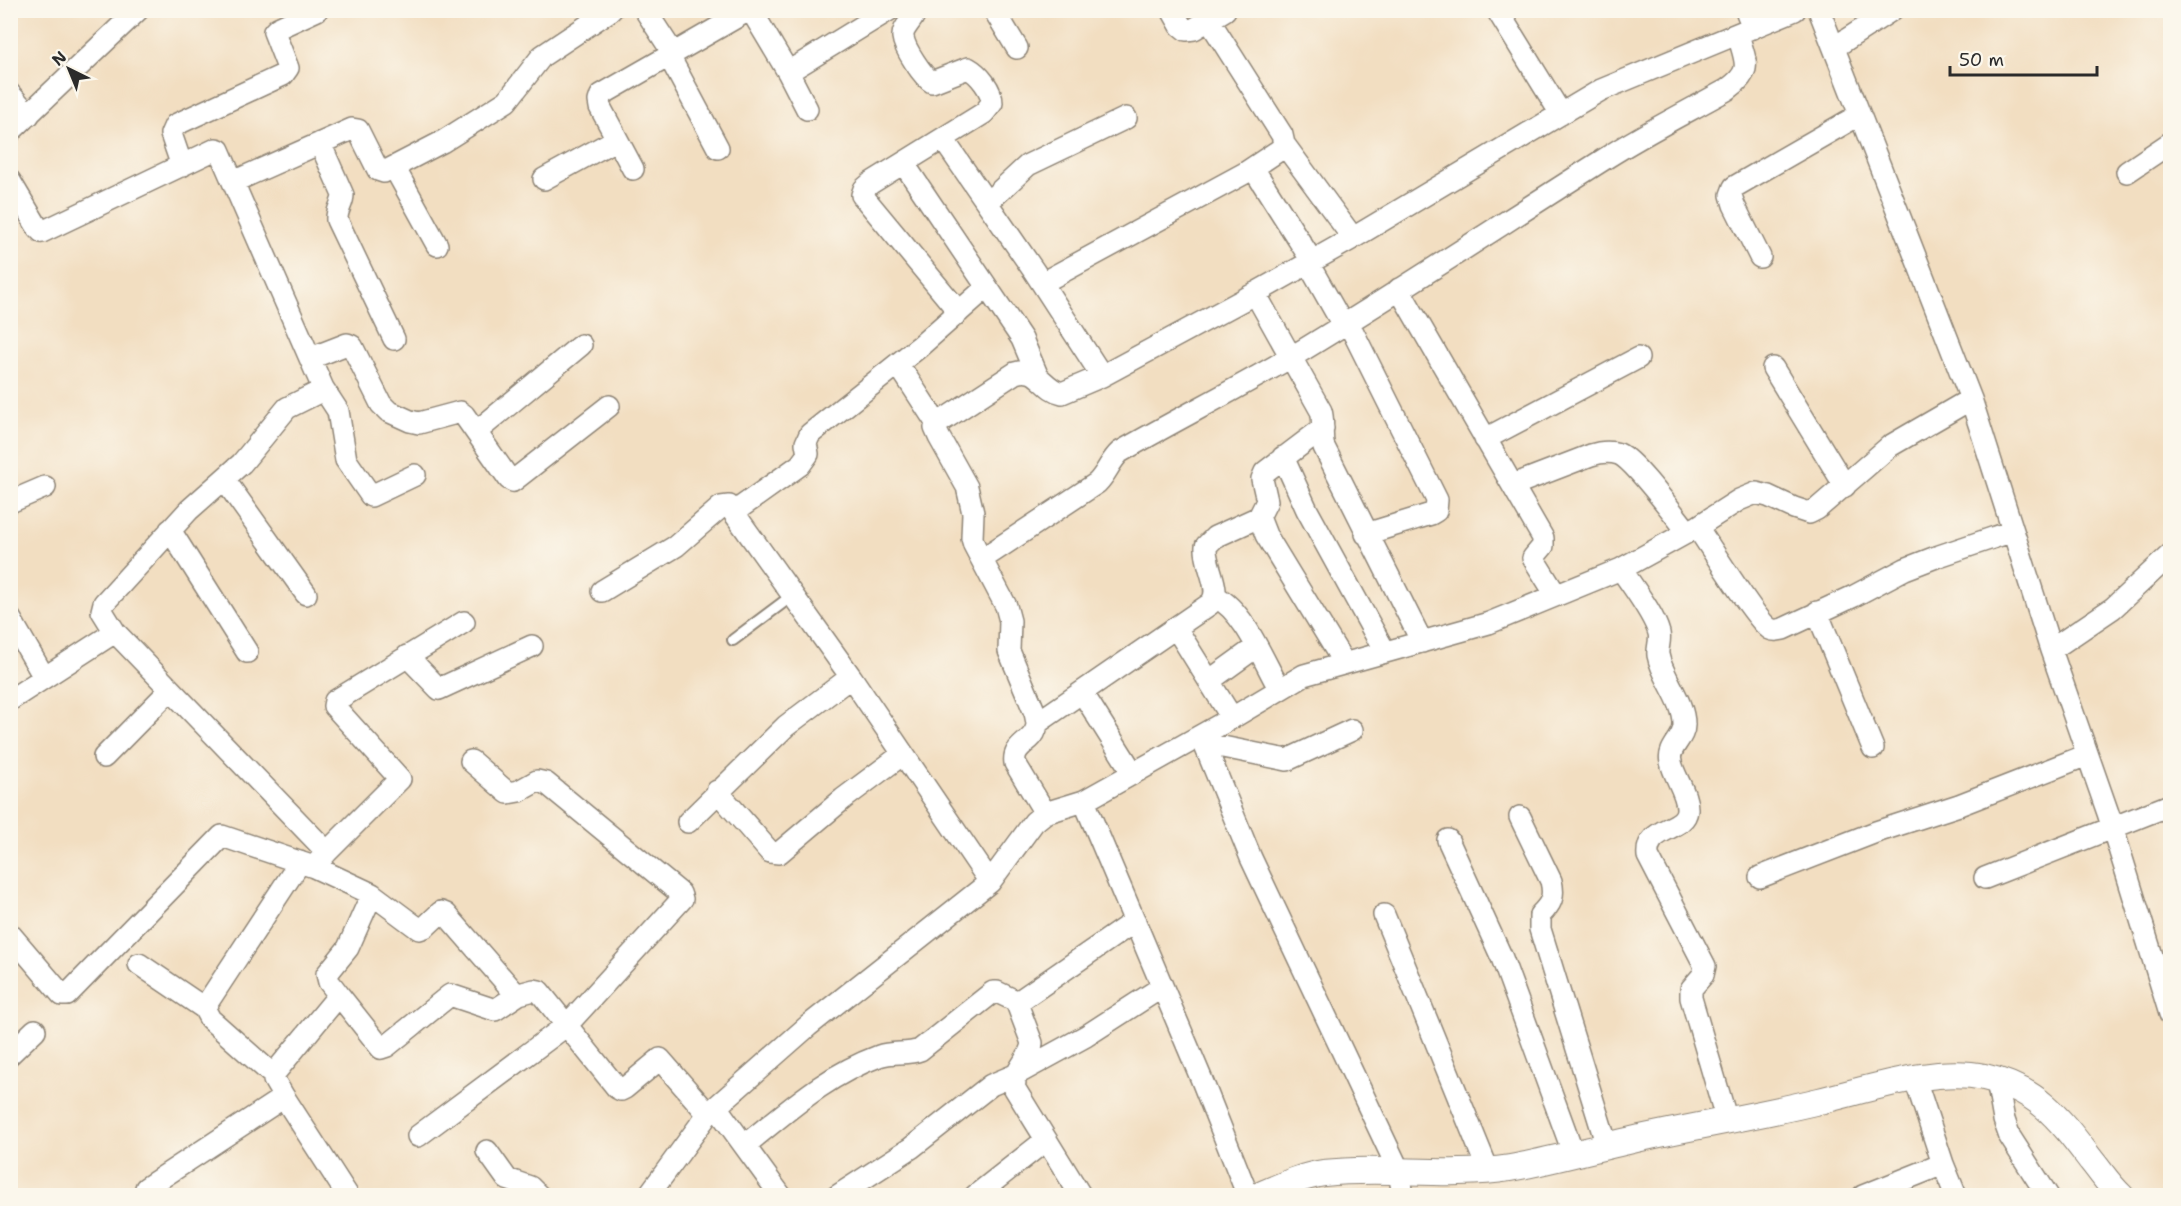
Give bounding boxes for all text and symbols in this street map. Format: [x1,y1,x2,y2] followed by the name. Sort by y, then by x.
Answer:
[39,39,99,99] north arrow
[1950,39,2097,77] scale bar
[47,46,71,70] text: N
[1959,48,2004,72] text: 50 m

